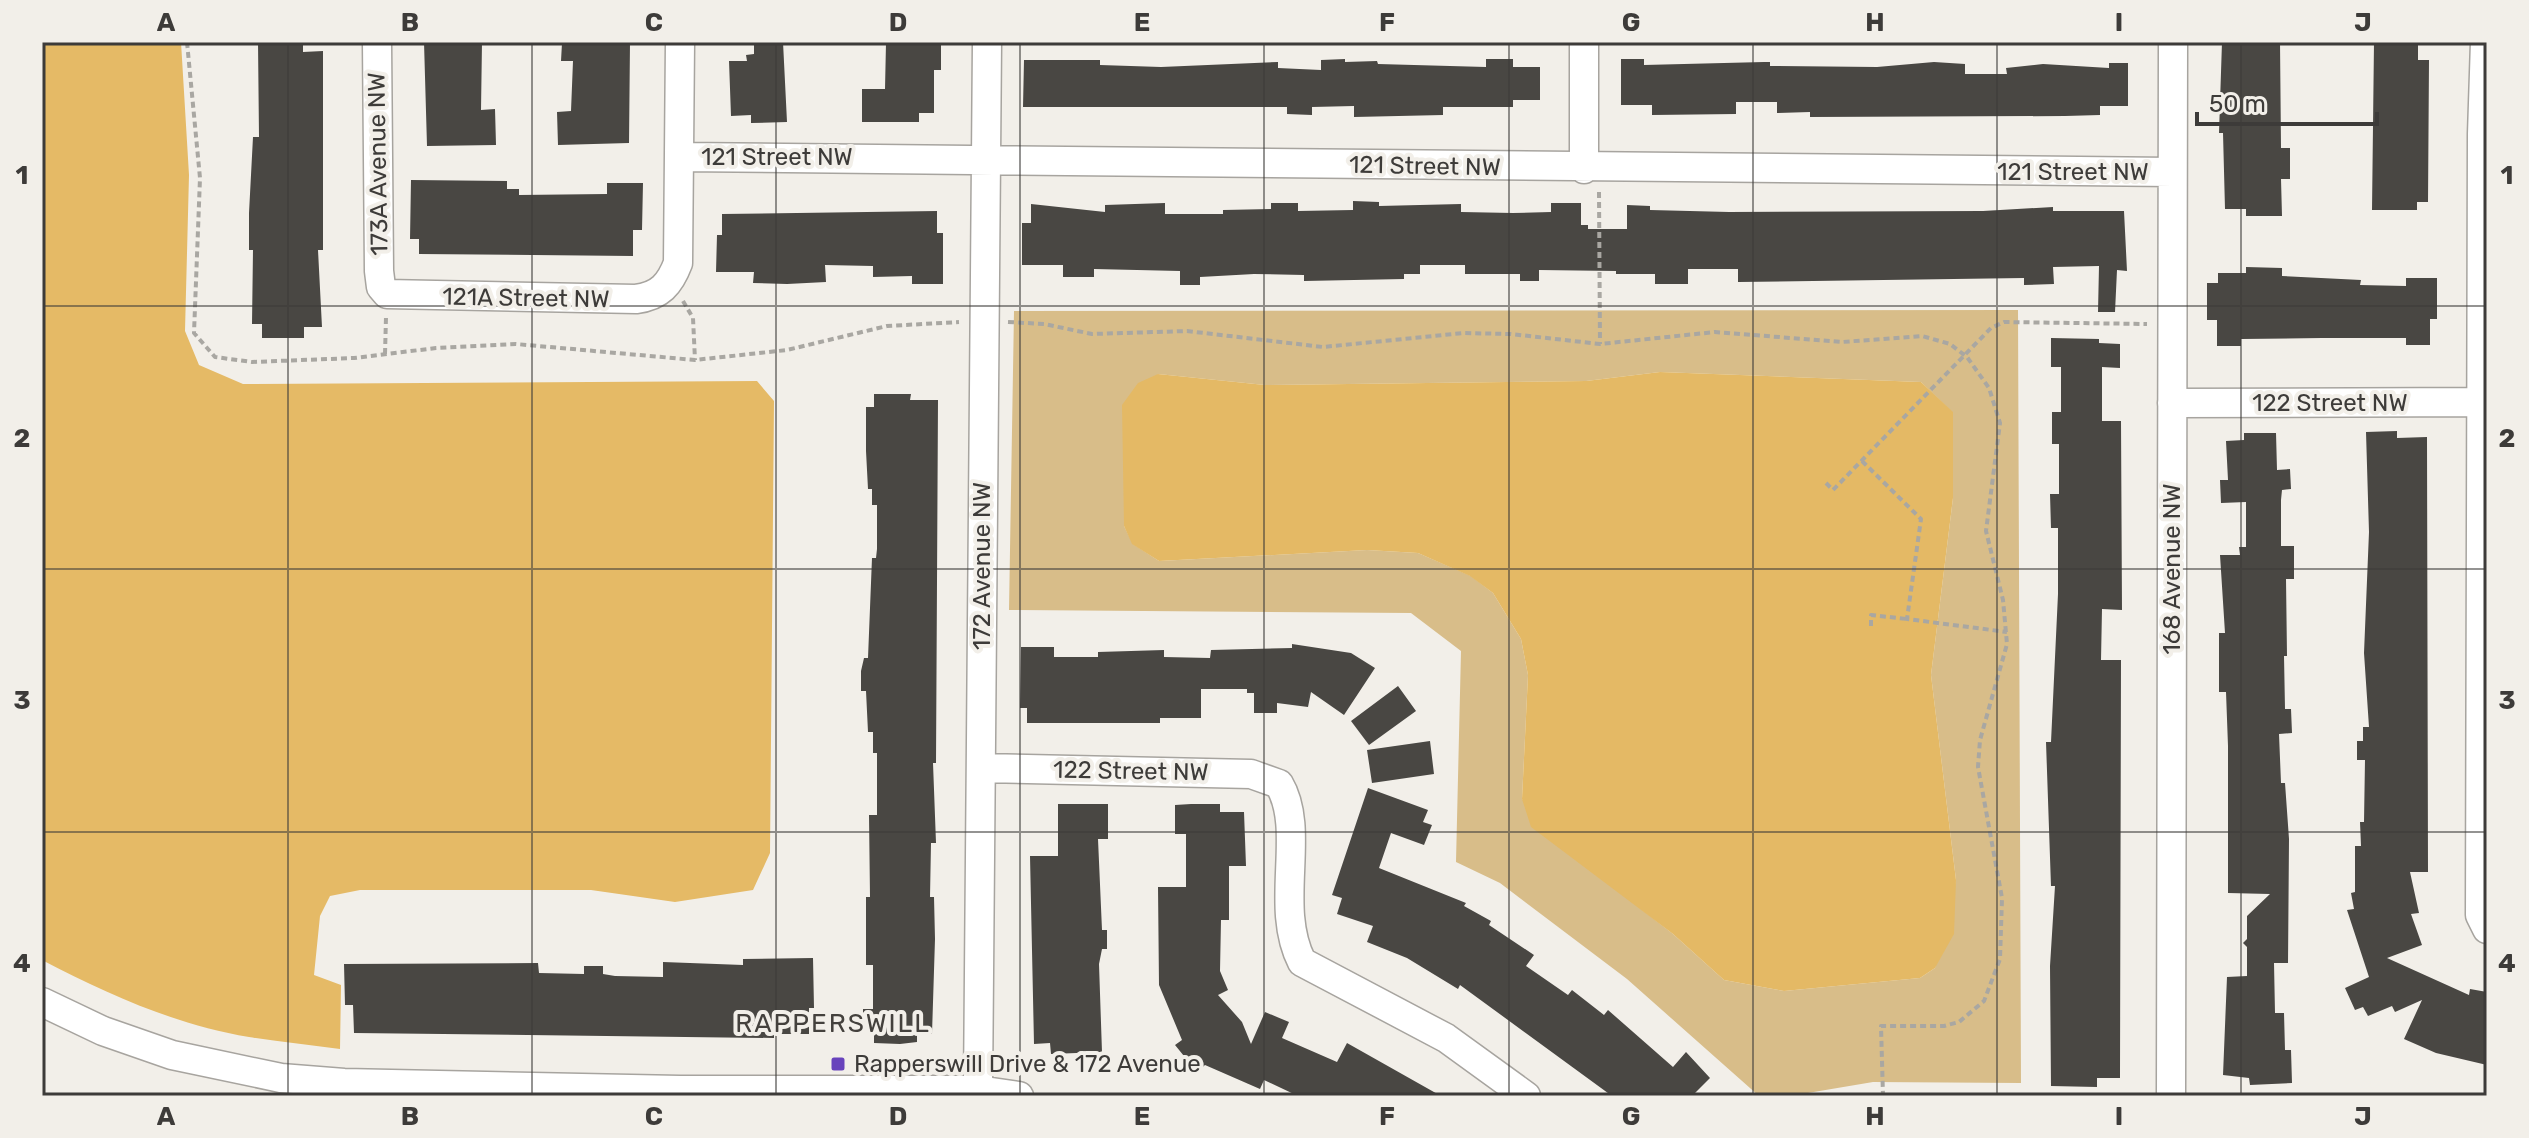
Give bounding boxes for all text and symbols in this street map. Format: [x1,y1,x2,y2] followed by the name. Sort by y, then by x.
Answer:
[157,7,176,38] text: A
[401,7,419,38] text: B
[645,7,663,38] text: C
[889,7,907,38] text: D
[1134,7,1150,38] text: E
[1379,7,1395,38] text: F
[1622,7,1640,38] text: G
[1865,7,1885,38] text: H
[2115,7,2123,38] text: I
[2354,7,2372,38] text: J
[362,72,394,256] street label: 173A Avenue NW
[2197,76,2377,126] scale bar
[2209,90,2266,118] text: 50 m
[701,143,853,171] street label: 121 Street NW
[1349,151,1501,181] street label: 121 Street NW
[1997,158,2149,186] street label: 121 Street NW
[16,160,28,191] text: 1
[2501,160,2513,191] text: 1
[442,283,610,313] street label: 121A Street NW
[2252,389,2408,417] street label: 122 Street NW
[14,423,30,454] text: 2
[2499,423,2515,454] text: 2
[968,482,996,650] street label: 172 Avenue NW
[2158,483,2186,655] street label: 168 Avenue NW
[13,685,31,716] text: 3
[2498,685,2516,716] text: 3
[1053,756,1209,786] street label: 122 Street NW
[13,948,31,979] text: 4
[2498,948,2516,979] text: 4
[735,1008,931,1039] district label: RAPPERSWILL
[854,1050,1201,1078] place label: Rapperswill Drive & 172 Avenue
[829,1055,847,1073] marker: Rapperswill Drive & 172 Avenue
[157,1101,176,1132] text: A
[401,1101,419,1132] text: B
[645,1101,663,1132] text: C
[889,1101,907,1132] text: D
[1134,1101,1150,1132] text: E
[1379,1101,1395,1132] text: F
[1622,1101,1640,1132] text: G
[1865,1101,1885,1132] text: H
[2115,1101,2123,1132] text: I
[2354,1101,2372,1132] text: J

